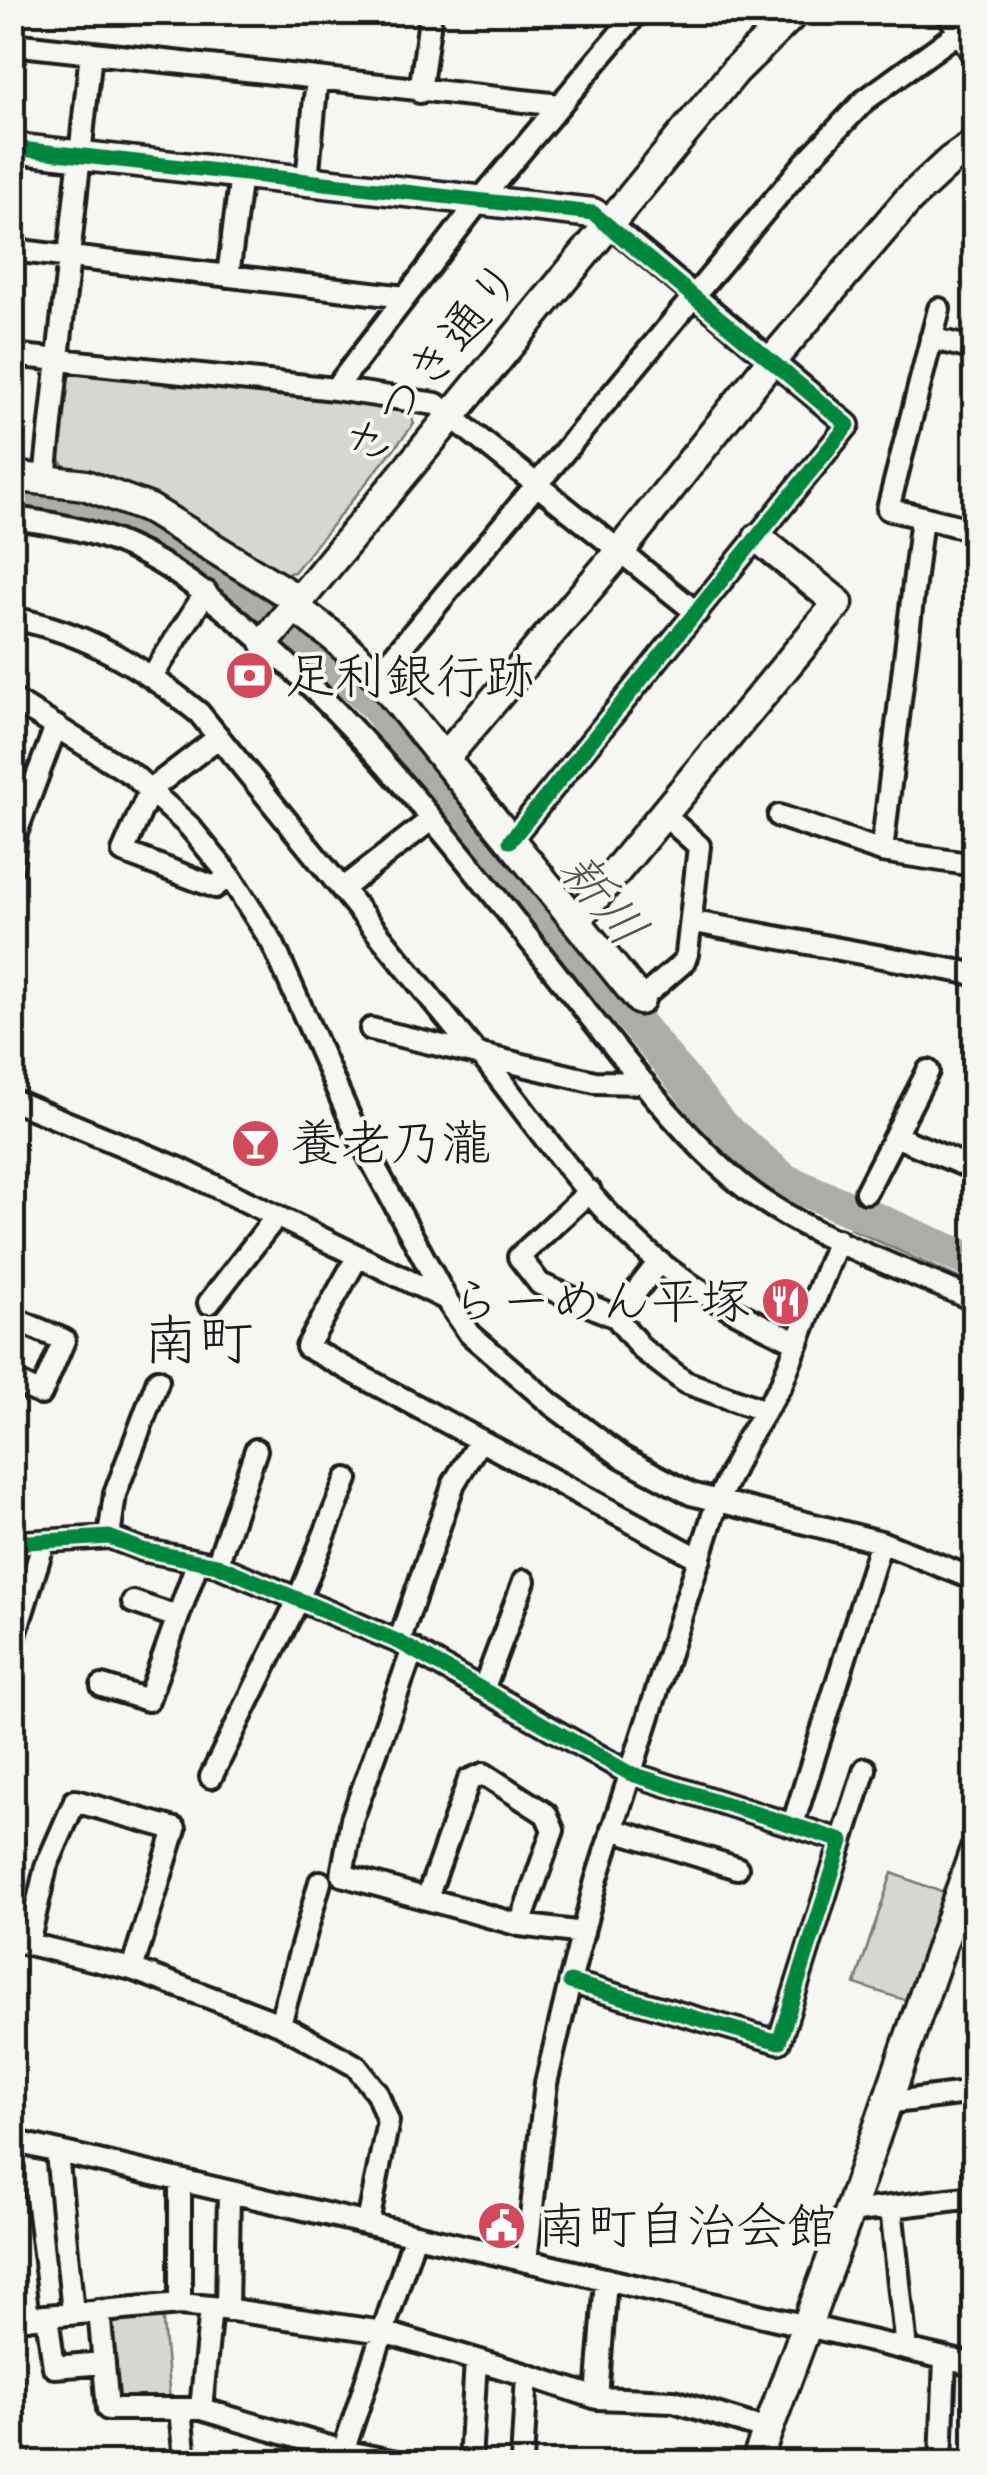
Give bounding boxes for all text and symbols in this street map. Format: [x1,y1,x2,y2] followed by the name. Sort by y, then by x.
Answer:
[330,247,536,481] street label: さつき通り
[285,645,535,708] place label: 足利銀行跡
[224,650,276,702] bank icon: 足利銀行跡
[545,838,661,960] water label: 新川
[291,1112,491,1175] place label: 養老乃瀧
[230,1117,282,1169] bar icon: 養老乃瀧
[451,1270,751,1333] place label: らーめん平塚
[760,1275,812,1327] restaurant icon: らーめん平塚
[143,1306,253,1376] district label: 南町
[537,2195,837,2258] place label: 南町自治会館
[476,2200,528,2252] public building icon: 南町自治会館

